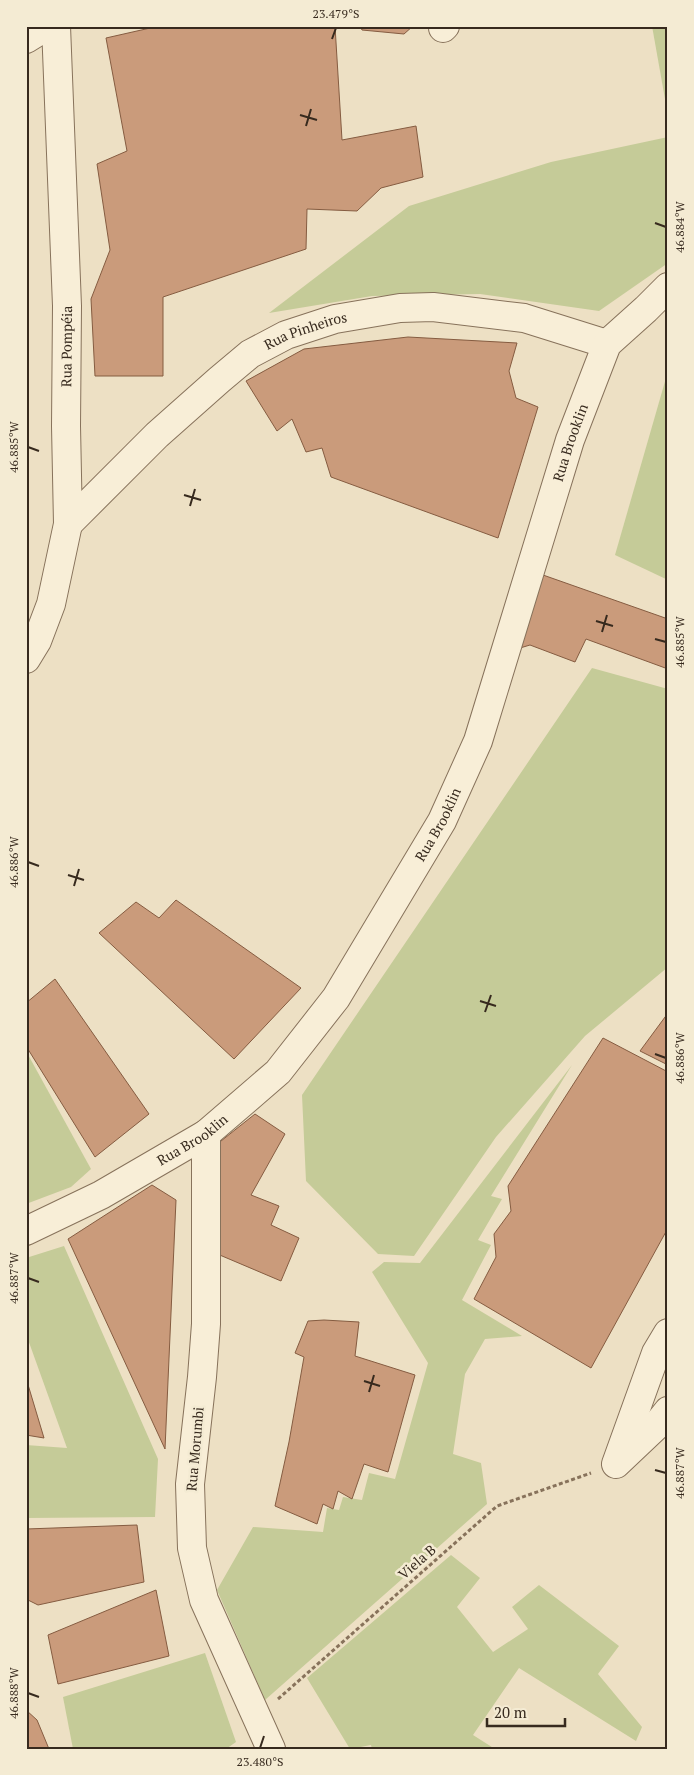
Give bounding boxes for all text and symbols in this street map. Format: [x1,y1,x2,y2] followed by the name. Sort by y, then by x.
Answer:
[313,6,359,21] text: 23.479°S
[672,200,687,253] text: 46.884°W
[56,306,76,387] street label: Rua Pompéia
[261,307,348,354] street label: Rua Pinheiros
[548,400,592,484] street label: Rua Brooklin
[6,420,21,473] text: 46.885°W
[672,615,687,668] text: 46.885°W
[410,784,465,865] street label: Rua Brooklin
[6,835,21,888] text: 46.886°W
[672,1031,687,1084] text: 46.886°W
[153,1109,232,1169] street label: Rua Brooklin
[6,1251,21,1304] text: 46.887°W
[181,1406,208,1492] street label: Rua Morumbi
[672,1446,687,1499] text: 46.887°W
[394,1540,440,1583] street label: Viela B
[6,1666,21,1719] text: 46.888°W
[487,1695,564,1727] scale bar
[494,1702,527,1722] text: 20 m
[237,1754,283,1769] text: 23.480°S

